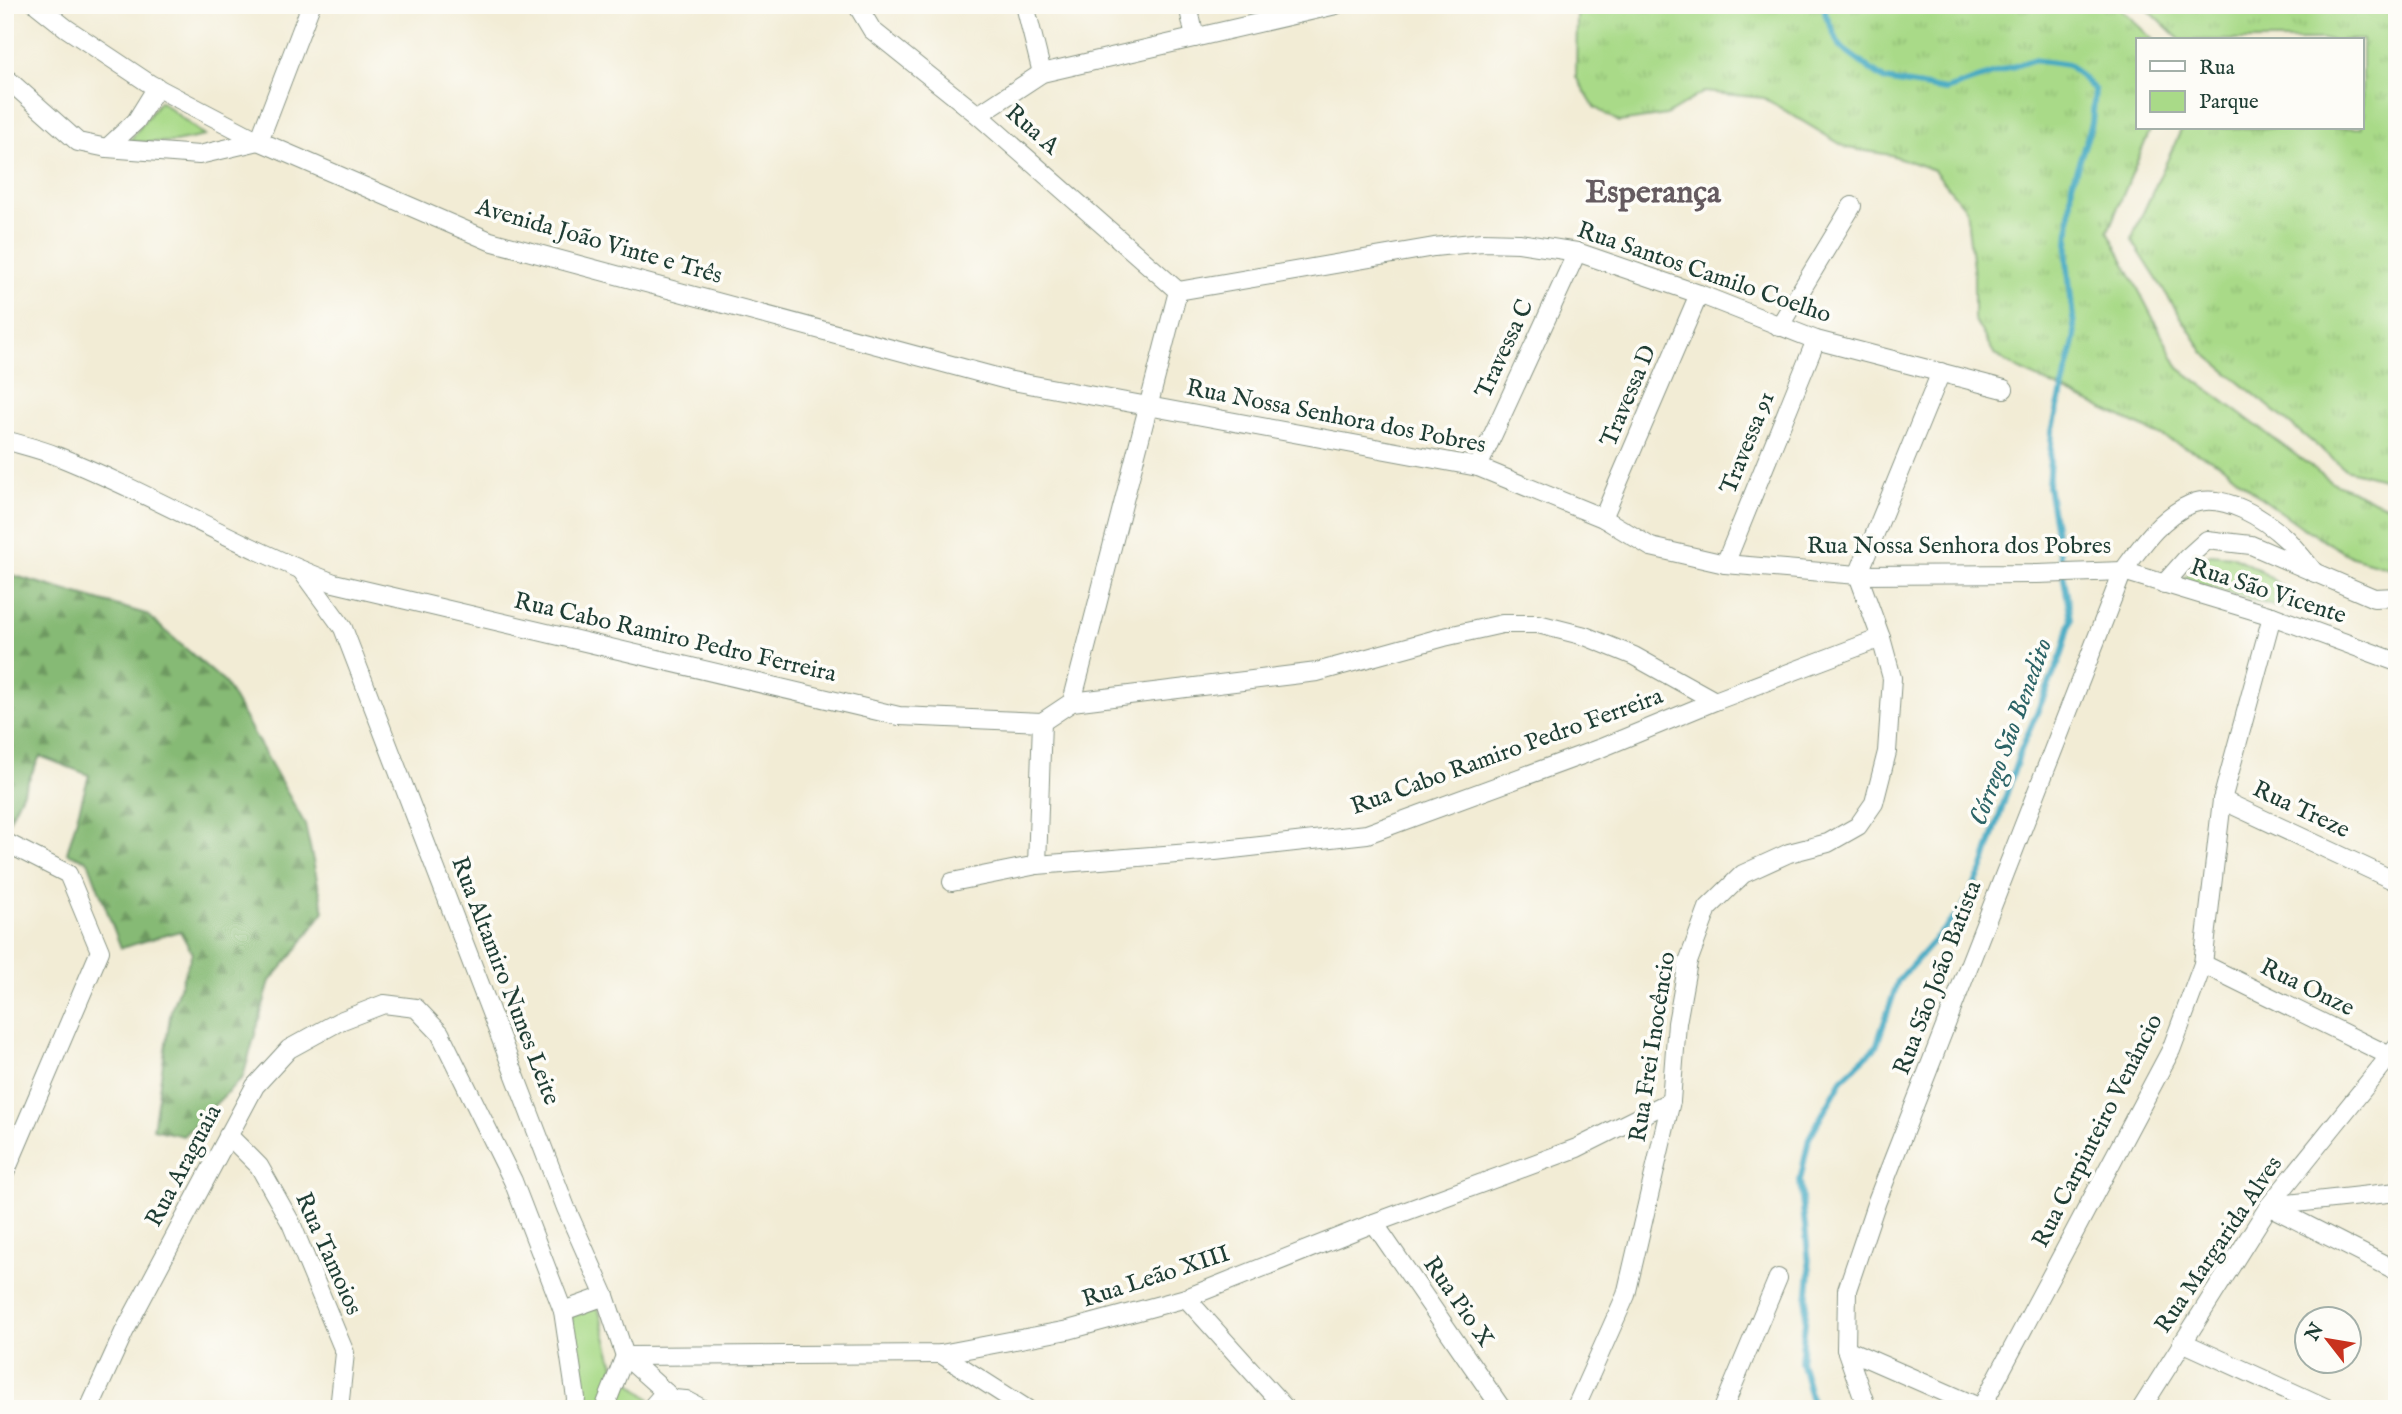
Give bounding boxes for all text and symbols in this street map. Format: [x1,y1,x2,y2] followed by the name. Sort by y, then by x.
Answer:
[2136,38,2364,130] legend
[2199,55,2236,82] text: Rua
[2199,89,2259,116] text: Parque
[998,98,1066,163] street label: Rua A
[1585,173,1722,214] district label: Esperança
[471,192,726,292] street label: Avenida João Vinte e Três
[1573,215,1835,331] street label: Rua Santos Camilo Coelho
[1469,295,1541,403] street label: Travessa C
[1594,340,1664,452] street label: Travessa D
[1184,373,1488,461] street label: Rua Nossa Senhora dos Pobres
[1713,387,1783,499] street label: Travessa 91
[1807,531,2111,562] street label: Rua Nossa Senhora dos Pobres
[2186,552,2350,632] street label: Rua São Vicente
[511,586,840,690] street label: Rua Cabo Ramiro Pedro Ferreira
[1962,634,2061,830] water label: Córrego São Benedito
[1347,681,1668,823] street label: Rua Cabo Ramiro Pedro Ferreira
[2247,774,2355,846] street label: Rua Treze
[443,852,567,1110] street label: Rua Altamiro Nunes Leite
[1887,876,1990,1080] street label: Rua São João Batista
[1623,950,1683,1144] street label: Rua Frei Inocêncio
[2255,952,2359,1024] street label: Rua Onze
[2026,1009,2170,1253] street label: Rua Carpinteiro Venâncio
[139,1099,229,1233] street label: Rua Araguaia
[2148,1150,2290,1340] street label: Rua Margarida Alves
[287,1188,369,1320] street label: Rua Tamoios
[1078,1239,1234,1315] street label: Rua Leão XIII
[1415,1251,1501,1354] street label: Rua Pio X
[2294,1306,2364,1376] north arrow
[2300,1319,2330,1346] text: N

